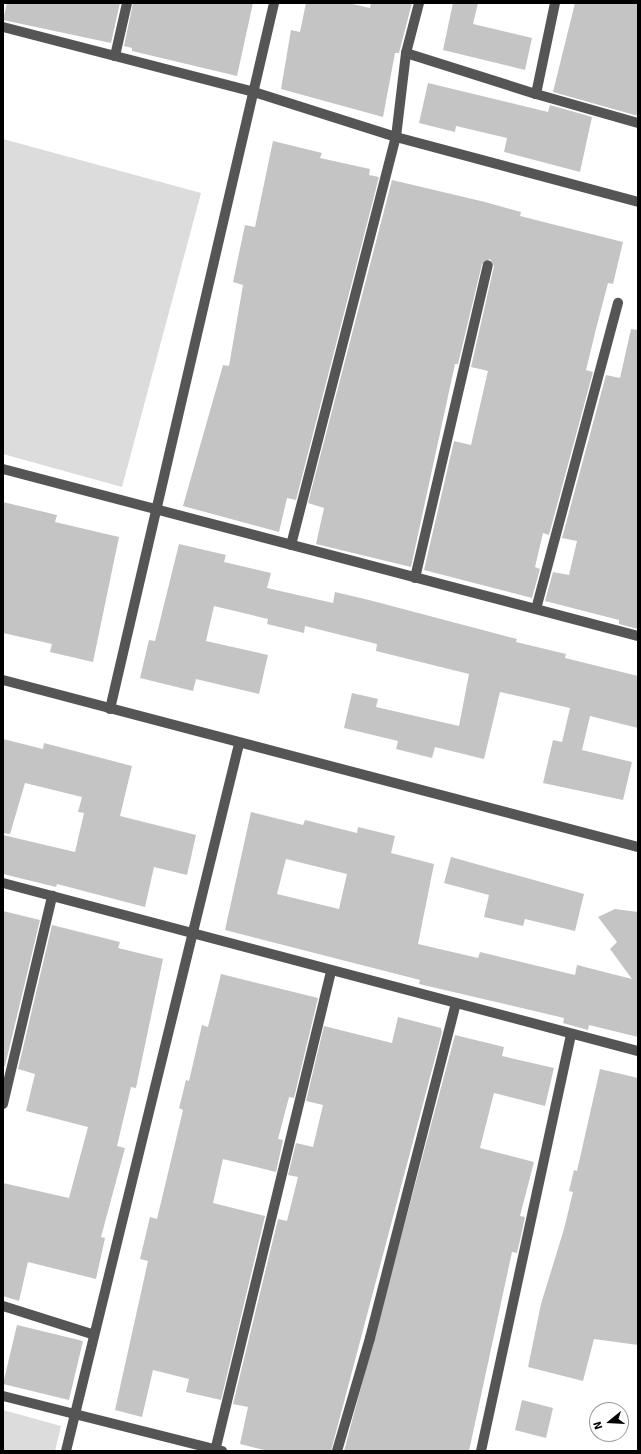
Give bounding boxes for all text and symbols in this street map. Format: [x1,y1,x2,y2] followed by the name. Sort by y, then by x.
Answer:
[589,1402,629,1442] north arrow
[591,1420,605,1431] text: N

